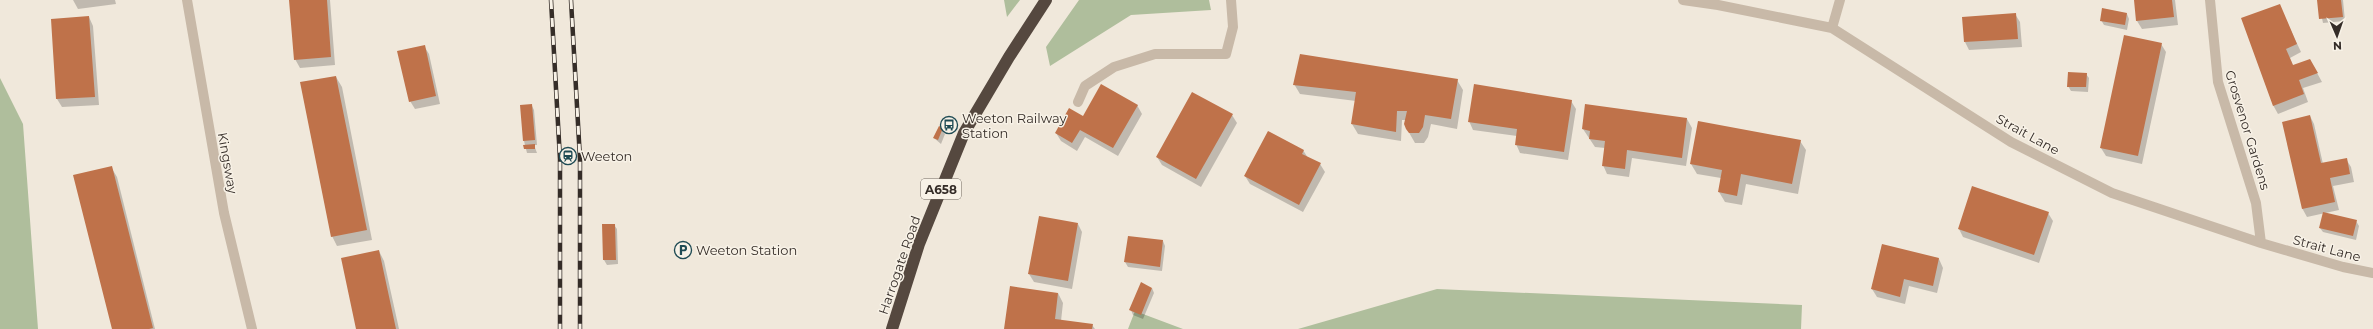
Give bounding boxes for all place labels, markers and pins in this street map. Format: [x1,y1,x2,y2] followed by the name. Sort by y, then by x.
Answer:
[962,110,1067,141] place label: Weeton Railway Station
[939,115,959,135] bus stop icon: Weeton Railway Station
[558,146,578,166] station icon: Weeton
[581,148,632,164] place label: Weeton
[673,240,693,260] parking icon: Weeton Station
[696,242,797,258] place label: Weeton Station

